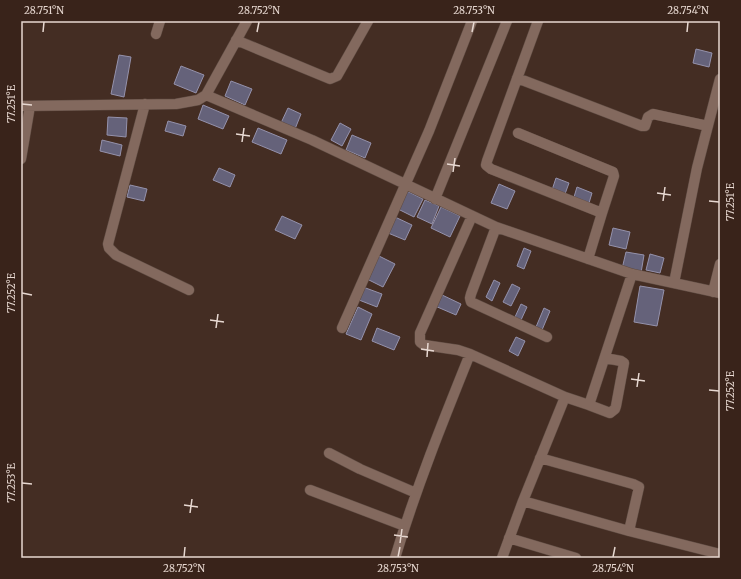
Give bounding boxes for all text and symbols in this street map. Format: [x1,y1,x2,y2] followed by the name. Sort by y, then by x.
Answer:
[24,4,64,17] text: 28.751°N
[238,4,280,17] text: 28.752°N
[453,4,495,17] text: 28.753°N
[667,4,709,17] text: 28.754°N
[5,84,18,123] text: 77.251°E
[724,182,737,221] text: 77.251°E
[5,272,18,313] text: 77.252°E
[724,370,737,411] text: 77.252°E
[5,462,18,503] text: 77.253°E
[163,562,205,575] text: 28.752°N
[377,562,419,575] text: 28.753°N
[592,562,634,575] text: 28.754°N

